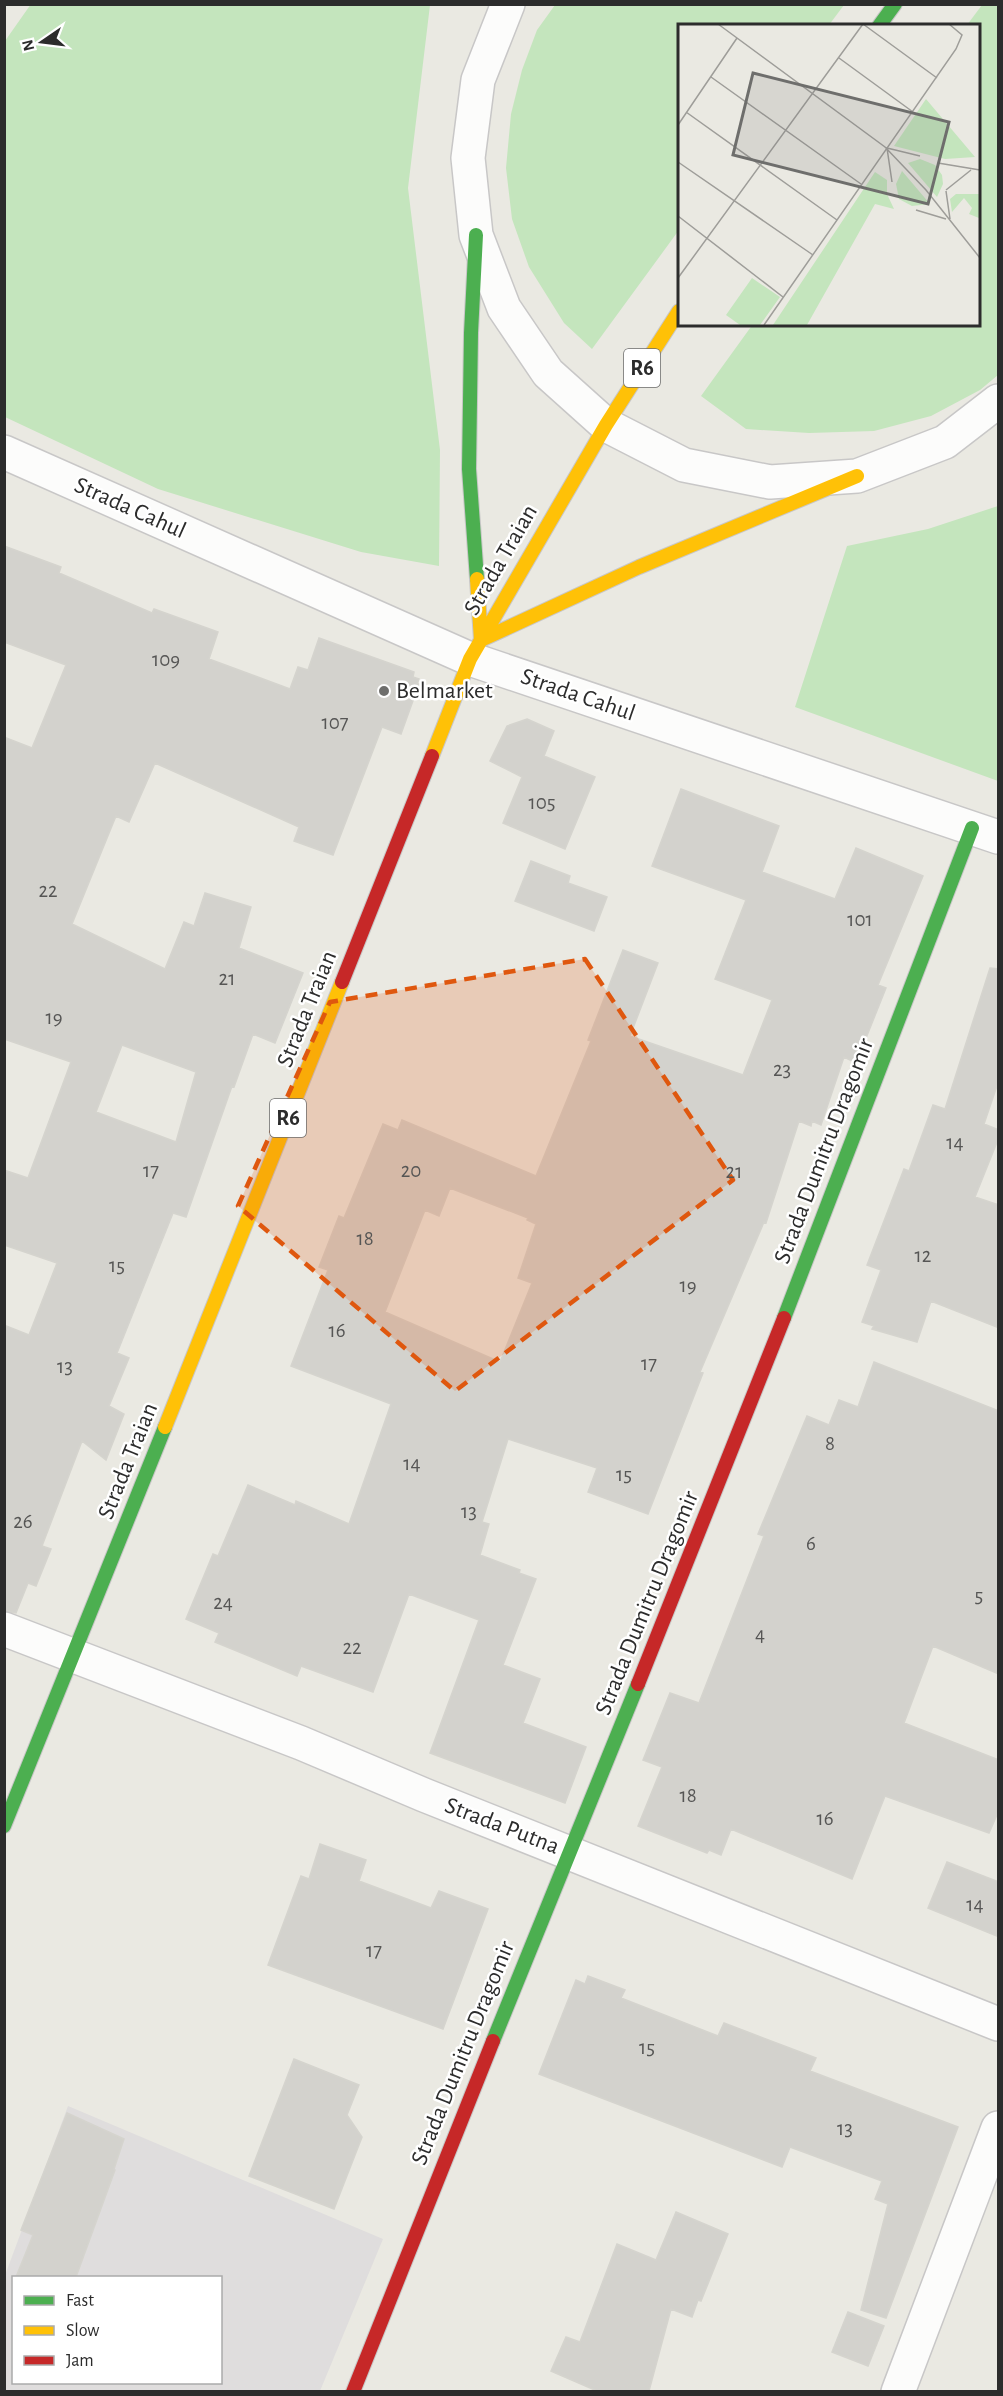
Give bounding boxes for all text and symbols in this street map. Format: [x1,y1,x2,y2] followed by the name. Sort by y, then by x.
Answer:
[12,12,72,72] north arrow
[678,24,979,326] inset map
[19,38,38,53] text: N
[624,349,660,387] road number: R6
[71,473,189,543] street label: Strada Cahul
[460,501,542,619] street label: Strada Trаian
[152,649,180,670] house number: 109
[518,664,638,726] street label: Strada Cahul
[396,679,493,703] place label: Belmarket
[377,684,391,698] marker: Belmarket
[321,712,349,733] house number: 107
[528,792,556,813] house number: 105
[38,880,58,901] house number: 22
[847,909,873,930] house number: 101
[273,947,341,1071] street label: Strada Trаian
[219,968,235,989] house number: 21
[45,1007,63,1028] house number: 19
[770,1035,878,1267] street label: Strada Dumitru Dragomir
[773,1059,791,1080] house number: 23
[270,1099,306,1137] road number: R6
[946,1132,964,1153] house number: 14
[143,1160,159,1181] house number: 17
[401,1160,421,1181] house number: 20
[726,1161,742,1182] house number: 21
[356,1228,374,1249] house number: 18
[915,1245,931,1266] house number: 12
[109,1255,125,1276] house number: 15
[679,1275,697,1296] house number: 19
[328,1320,346,1341] house number: 16
[641,1353,657,1374] house number: 17
[57,1356,73,1377] house number: 13
[94,1399,162,1523] street label: Strada Trаian
[825,1433,835,1454] house number: 8
[403,1453,421,1474] house number: 14
[616,1464,632,1485] house number: 15
[591,1487,703,1718] street label: Strada Dumitru Dragomir
[461,1501,477,1522] house number: 13
[13,1511,33,1532] house number: 26
[806,1533,816,1554] house number: 6
[975,1585,983,1606] house number: 5
[213,1592,233,1613] house number: 24
[755,1624,765,1645] house number: 4
[342,1637,362,1658] house number: 22
[679,1785,697,1806] house number: 18
[441,1793,563,1859] street label: Strada Putna
[816,1808,834,1829] house number: 16
[966,1894,984,1915] house number: 14
[407,1937,519,2168] street label: Strada Dumitru Dragomir
[366,1940,382,1961] house number: 17
[639,2037,655,2058] house number: 15
[837,2118,853,2139] house number: 13
[12,2276,222,2384] legend
[66,2292,94,2310] text: Fast
[66,2322,99,2340] text: Slow
[66,2352,94,2370] text: Jam

